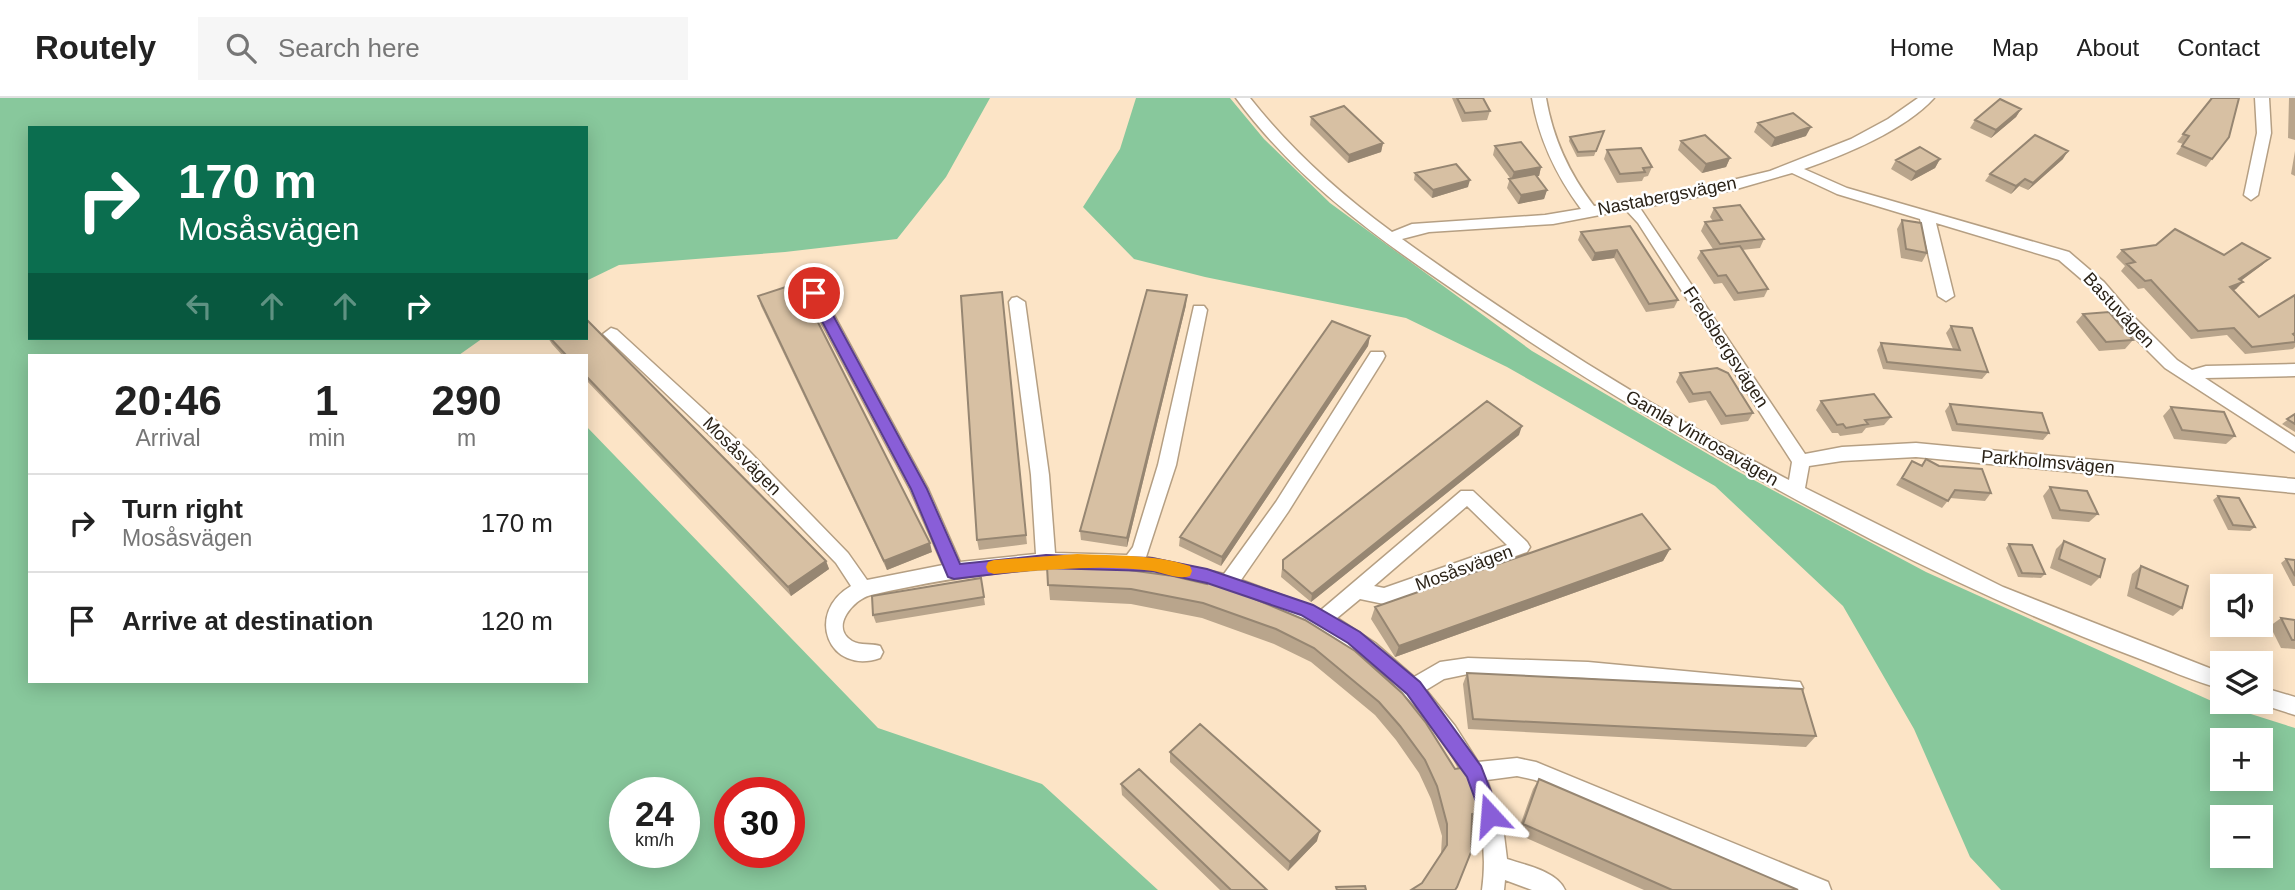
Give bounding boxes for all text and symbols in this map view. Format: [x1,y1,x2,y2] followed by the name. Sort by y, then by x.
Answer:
[198,17,688,80] search box
[35,29,156,66] text: Routely
[222,29,260,67] icon: search
[278,33,420,63] text: Search here
[1890,34,1954,61] text: Home
[1992,34,2039,61] text: Map
[2077,34,2139,61] text: About
[2177,34,2260,61] text: Contact
[63,154,154,245] icon: right
[178,154,317,208] text: 170 m
[1596,173,1738,219] street label: Nastabergsvägen
[178,211,359,247] text: Mosåsvägen
[784,263,844,323] pin
[2079,268,2159,352] street label: Bastuvägen
[795,274,833,312] icon: arrive
[1679,283,1773,411] street label: Fredsbergsvägen
[180,287,218,325] icon: left
[253,287,291,325] icon: ahead
[326,287,364,325] icon: ahead
[399,287,437,325] icon: right
[114,377,222,424] text: 20:46
[315,377,338,424] text: 1
[432,377,502,424] text: 290
[1622,386,1782,490] street label: Gamla Vintrosavägen
[699,413,785,499] street label: Mosåsvägen
[135,425,201,451] text: Arrival
[308,425,345,451] text: min
[457,425,476,451] text: m
[1980,446,2116,478] street label: Parkholmsvägen
[122,494,243,524] text: Turn right
[63,504,101,542] icon: right
[481,508,553,538] text: 170 m
[122,525,252,551] text: Mosåsvägen
[1413,541,1515,595] street label: Mosåsvägen
[2210,574,2273,868] map controls
[2210,574,2273,637] button: sound
[63,602,101,640] icon: arrive
[122,606,373,636] text: Arrive at destination
[481,606,553,636] text: 120 m
[2210,651,2273,714] button: layers
[2210,728,2273,791] button: +
[714,777,805,868] speed limit sign: 30
[1453,778,1527,852] position arrow
[635,794,674,833] text: 24
[2210,805,2273,868] button: −
[635,830,674,850] text: km/h

